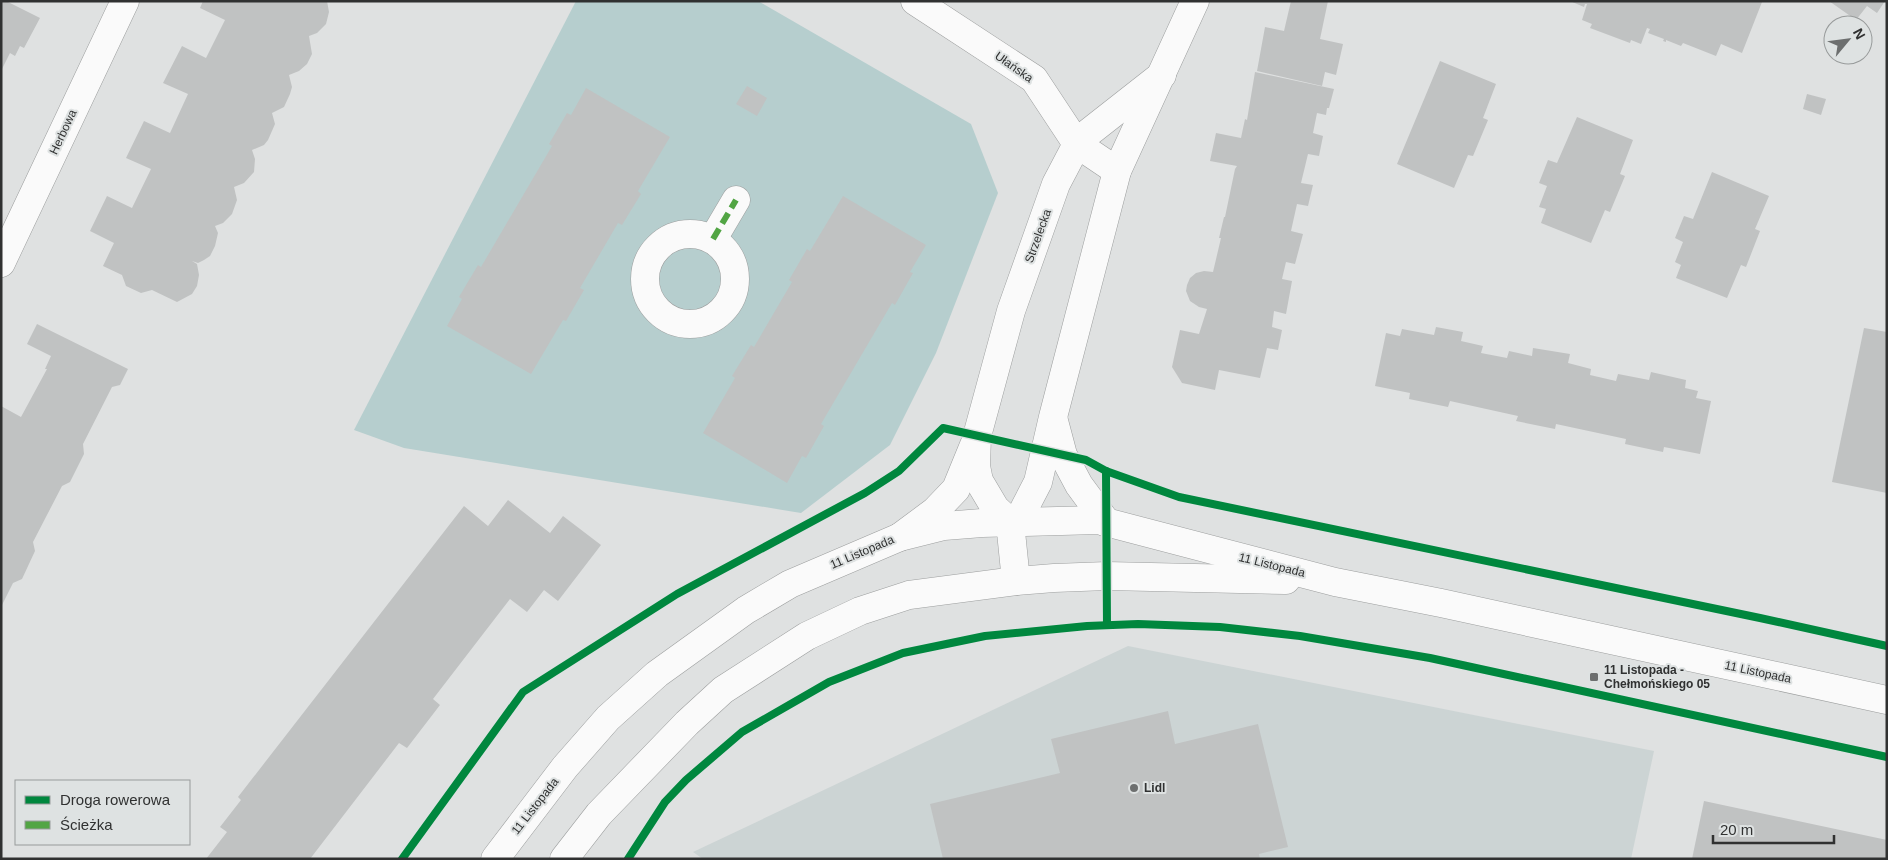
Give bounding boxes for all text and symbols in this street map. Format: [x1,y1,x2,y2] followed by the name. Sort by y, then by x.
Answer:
[1823,15,1873,65] north arrow
[1850,25,1869,42] text: N
[992,49,1036,85] street label: Ułańska
[47,107,80,157] street label: Herbowa
[1022,207,1054,265] street label: Strzelecka
[828,532,896,572] street label: 11 Listopada
[1237,550,1307,580] street label: 11 Listopada
[1723,658,1793,686] street label: 11 Listopada
[1604,663,1710,691] place label: 11 Listopada - Chełmońskiego 05
[1588,671,1600,683] marker: 11 Listopada - Chełmońskiego 05
[509,775,562,837] street label: 11 Listopada
[15,780,190,845] legend
[1144,781,1165,795] place label: Lidl
[1128,782,1140,794] marker: Lidl
[60,791,171,808] text: Droga rowerowa
[1713,812,1834,844] scale bar
[60,816,113,833] text: Ścieżka
[1720,821,1753,838] text: 20 m

